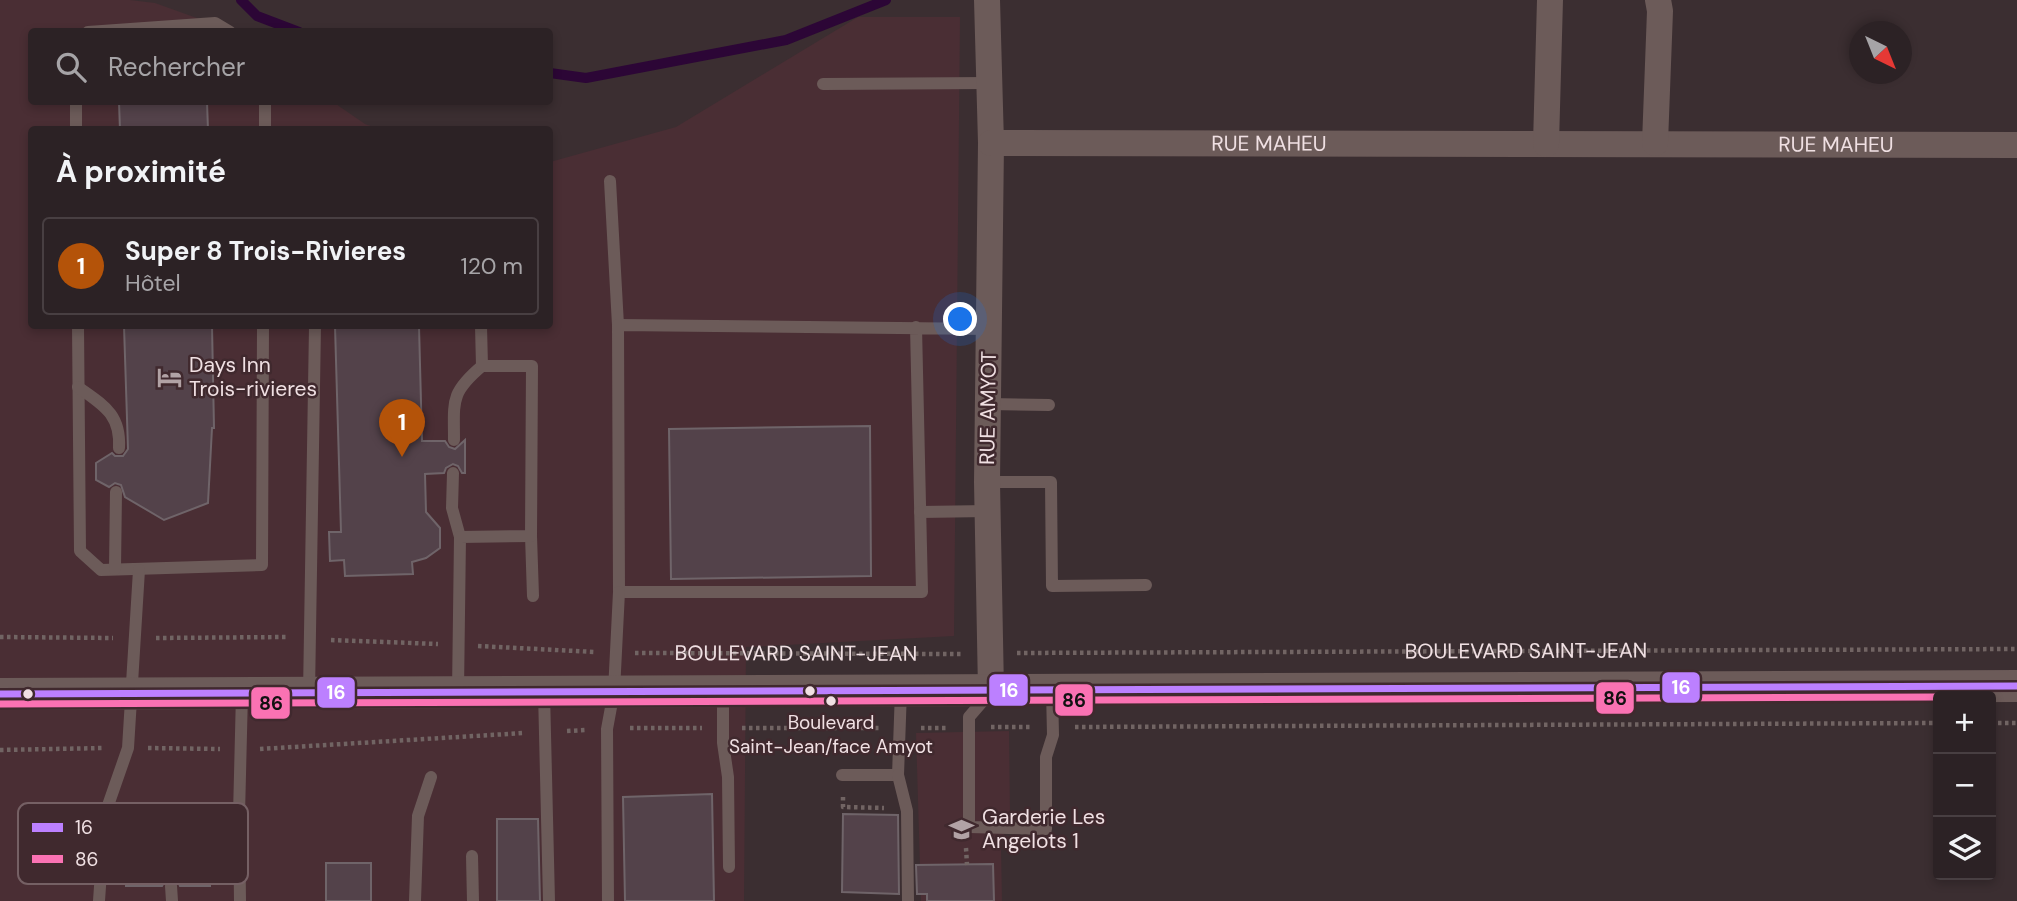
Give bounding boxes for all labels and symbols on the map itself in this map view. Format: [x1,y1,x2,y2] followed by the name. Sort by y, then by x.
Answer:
[1849,21,1912,84] north arrow
[1211,129,1327,158] street label: RUE MAHEU
[1778,131,1894,159] street label: RUE MAHEU
[943,302,977,336] your location
[189,351,317,403] place label: Days Inn Trois-rivieres
[973,351,1003,465] street label: RUE AMYOT
[155,363,183,391] hotel icon: Days Inn Trois-rivieres
[379,399,425,457] pin: 1
[1405,636,1647,665] street label: BOULEVARD SAINT-JEAN
[675,639,917,668] street label: BOULEVARD SAINT-JEAN
[1661,671,1701,704] line badge: 16
[988,673,1029,707] line badge: 16
[1672,675,1690,700] text: 16
[316,676,356,709] line badge: 16
[1000,678,1018,703] text: 16
[327,680,345,705] text: 16
[1595,681,1635,715] line badge: 86
[1054,683,1094,717] line badge: 86
[803,684,817,698] unlabelled marker
[250,686,291,720] line badge: 86
[1603,686,1627,711] text: 86
[21,687,35,701] unlabelled marker
[1062,688,1086,713] text: 86
[259,691,283,716] text: 86
[824,694,838,708] marker: Boulevard Saint-Jean/face Amyot
[729,710,933,759] place label: Boulevard Saint-Jean/face Amyot
[18,803,248,884] legend
[982,803,1105,855] place label: Garderie Les Angelots 1
[75,815,93,840] text: 16
[948,815,976,843] school or university icon: Garderie Les Angelots 1
[75,847,98,872] text: 86

